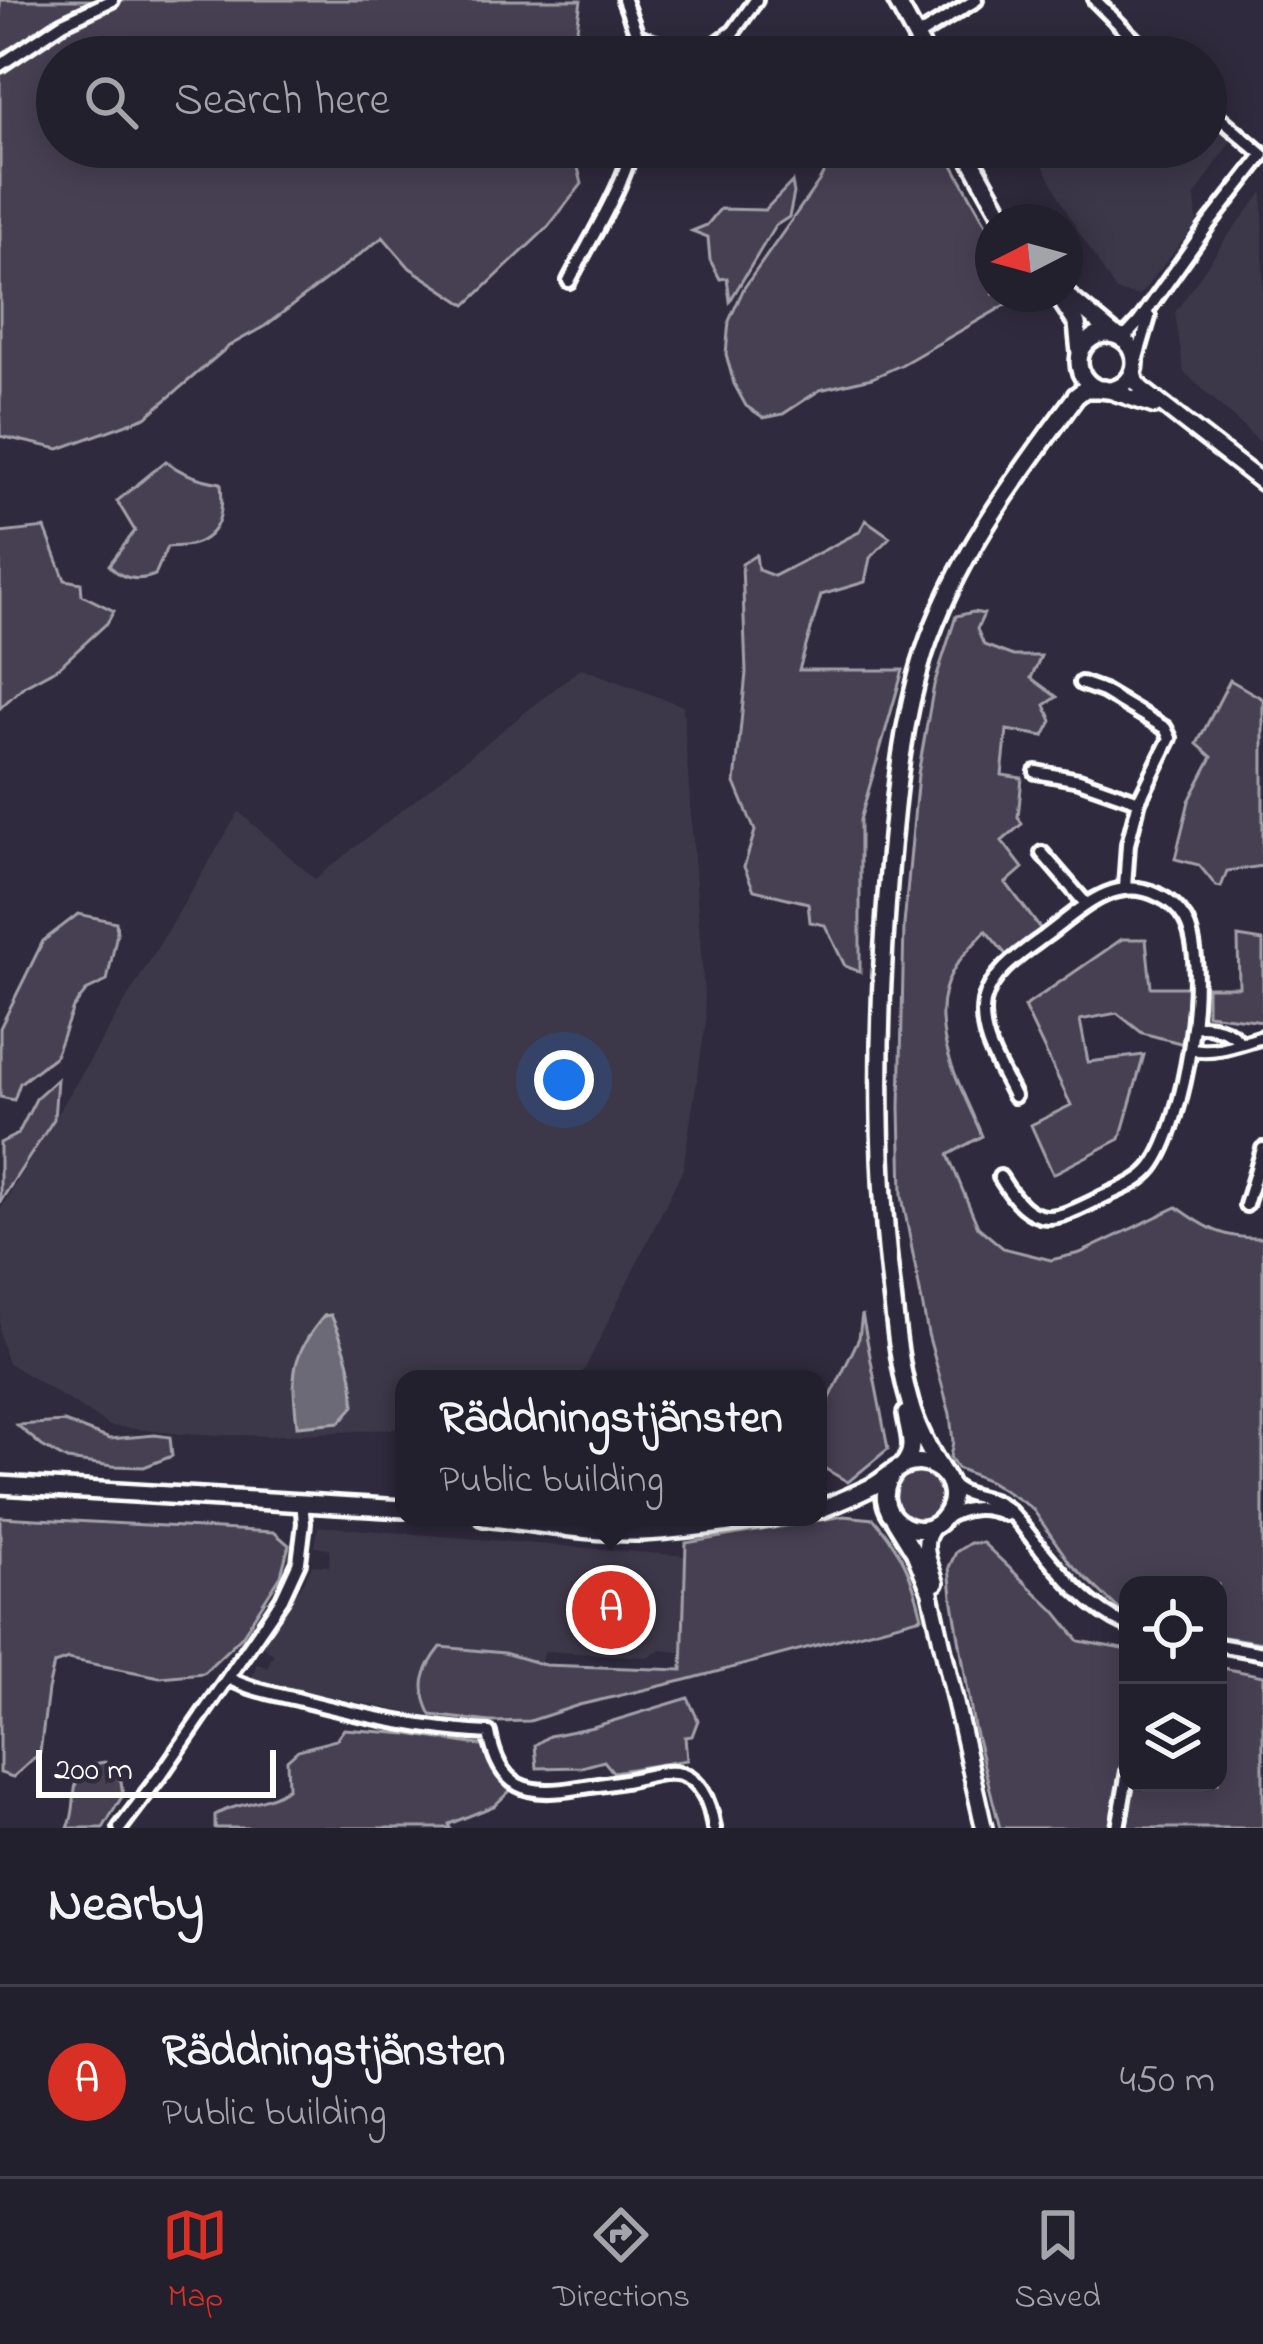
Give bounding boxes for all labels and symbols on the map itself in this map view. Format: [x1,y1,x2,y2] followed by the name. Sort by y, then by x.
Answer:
[975,204,1083,312] north arrow
[534,1050,594,1110] your location
[572,1565,650,1655] pin: A
[36,1744,276,1797] scale bar

